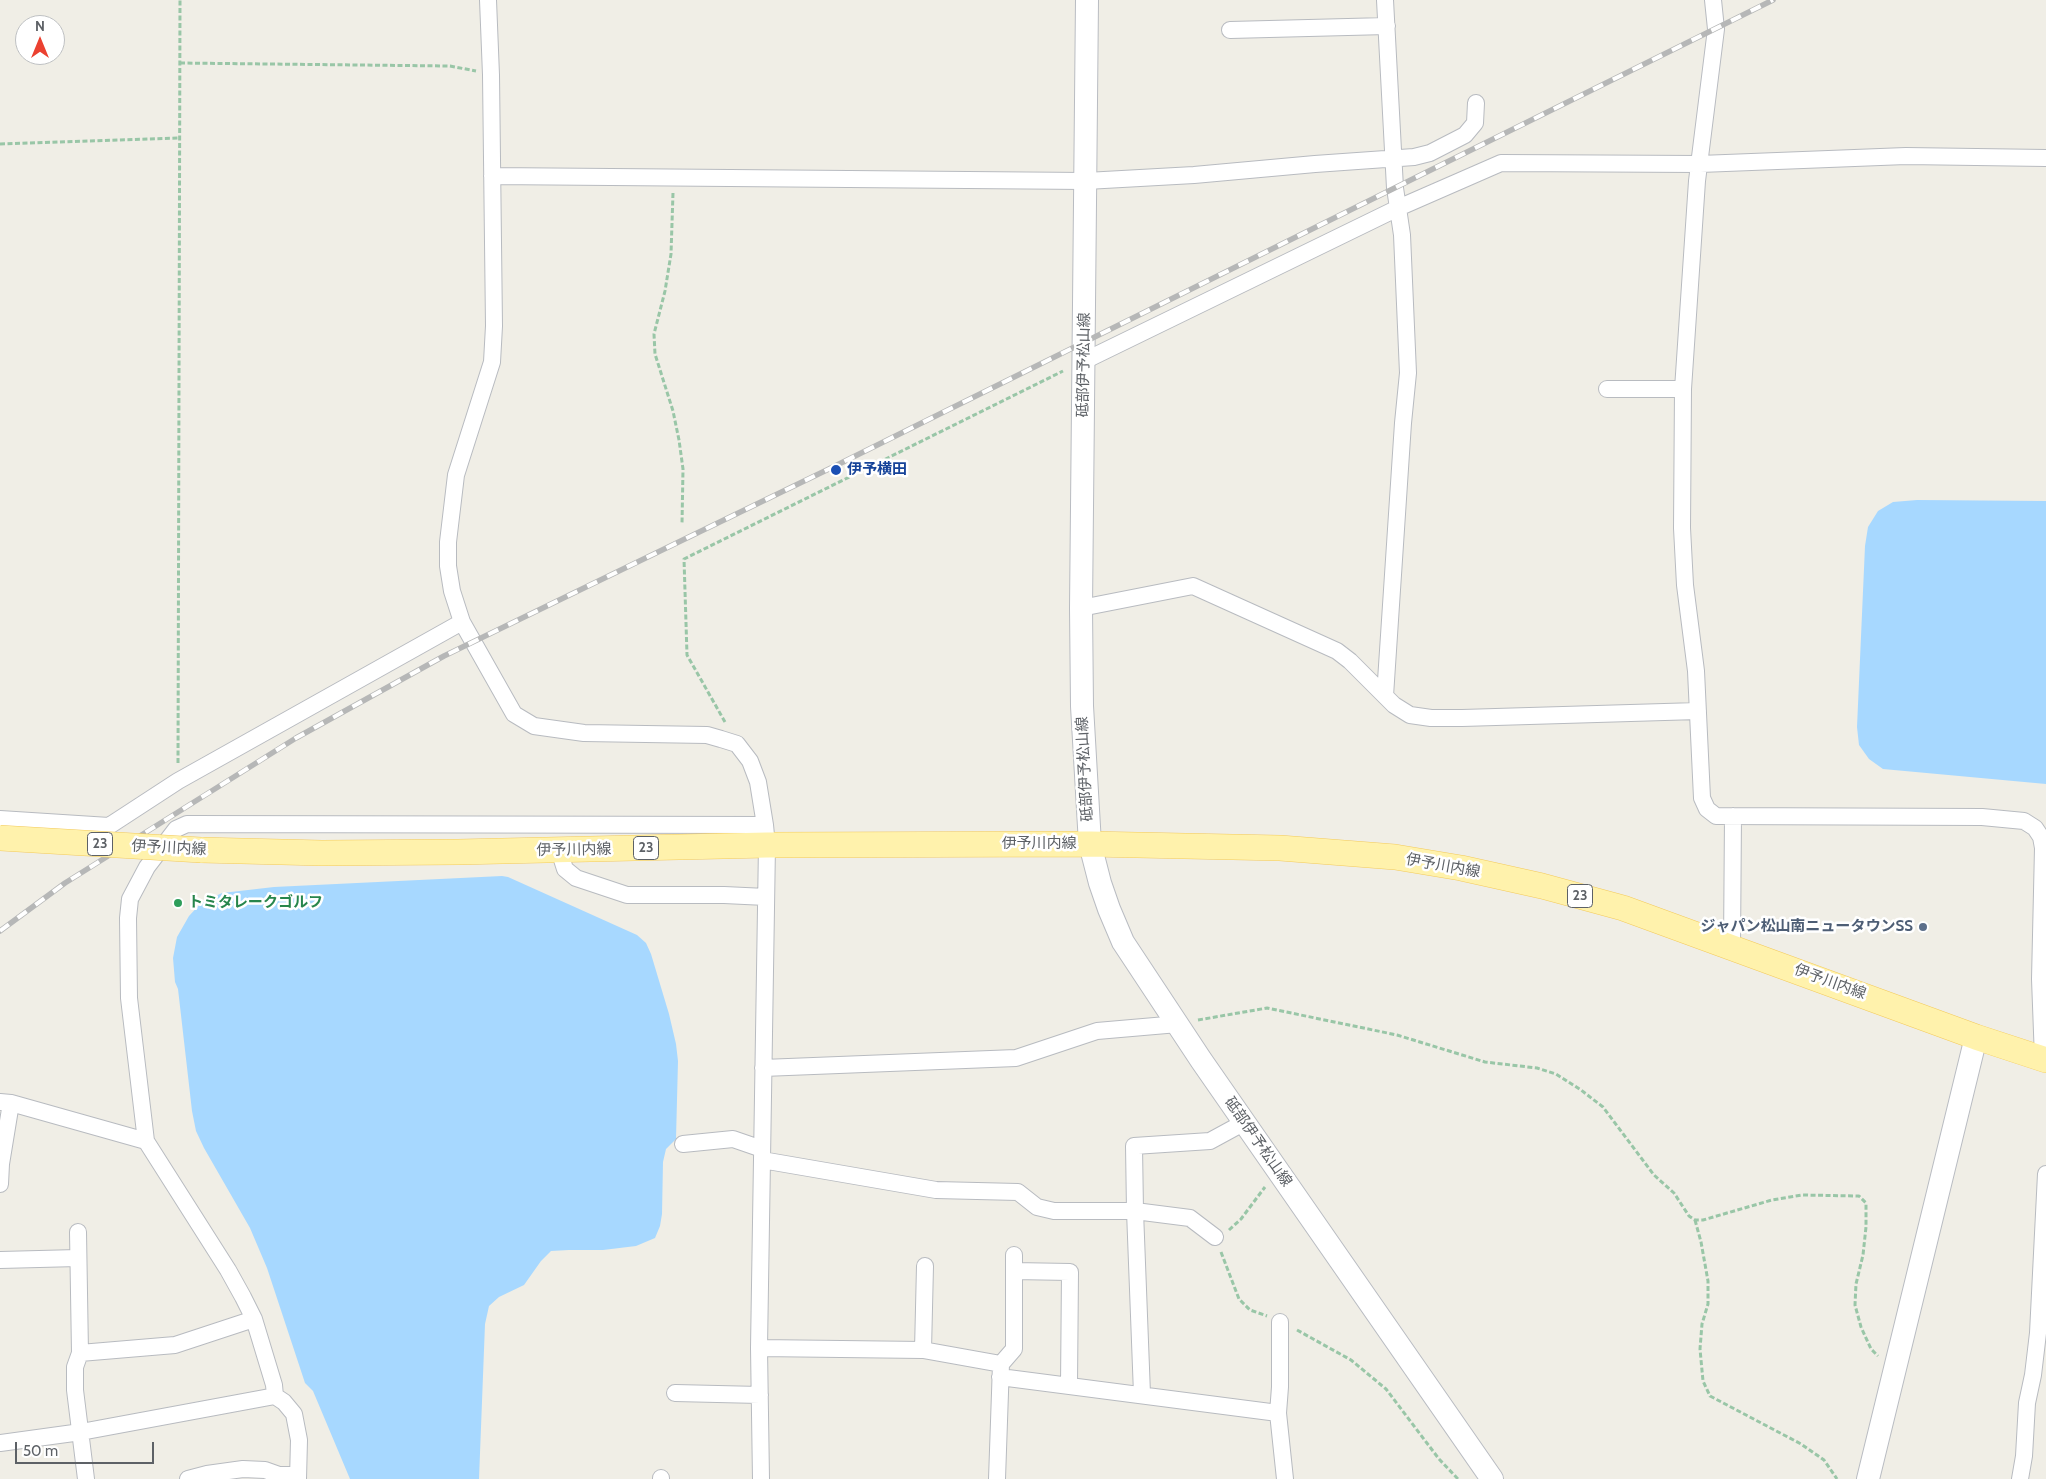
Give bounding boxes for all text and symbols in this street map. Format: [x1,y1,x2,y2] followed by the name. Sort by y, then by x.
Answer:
[15,15,65,65] north arrow
[35,17,45,35] text: N
[1074,312,1094,418] street label: 砥部伊予松山線
[847,461,907,479] place label: 伊予横田
[829,463,843,477] marker: 伊予横田
[1073,716,1097,822] street label: 砥部伊予松山線
[88,832,112,856] road number: 23
[1002,835,1076,853] street label: 伊予川内線
[634,836,658,860] road number: 23
[131,837,207,859] street label: 伊予川内線
[536,840,612,860] street label: 伊予川内線
[1405,851,1481,881] street label: 伊予川内線
[1568,884,1592,908] road number: 23
[188,894,323,912] place label: トミタレークゴルフ
[172,897,184,909] marker: トミタレークゴルフ
[1701,918,1913,936] place label: ジャパン松山南ニュータウンSS
[1917,921,1929,933] marker: ジャパン松山南ニュータウンSS
[1792,961,1868,1003] street label: 伊予川内線
[1221,1094,1295,1190] street label: 砥部伊予松山線
[18,1432,156,1464] scale bar
[23,1442,58,1460] text: 50 m

